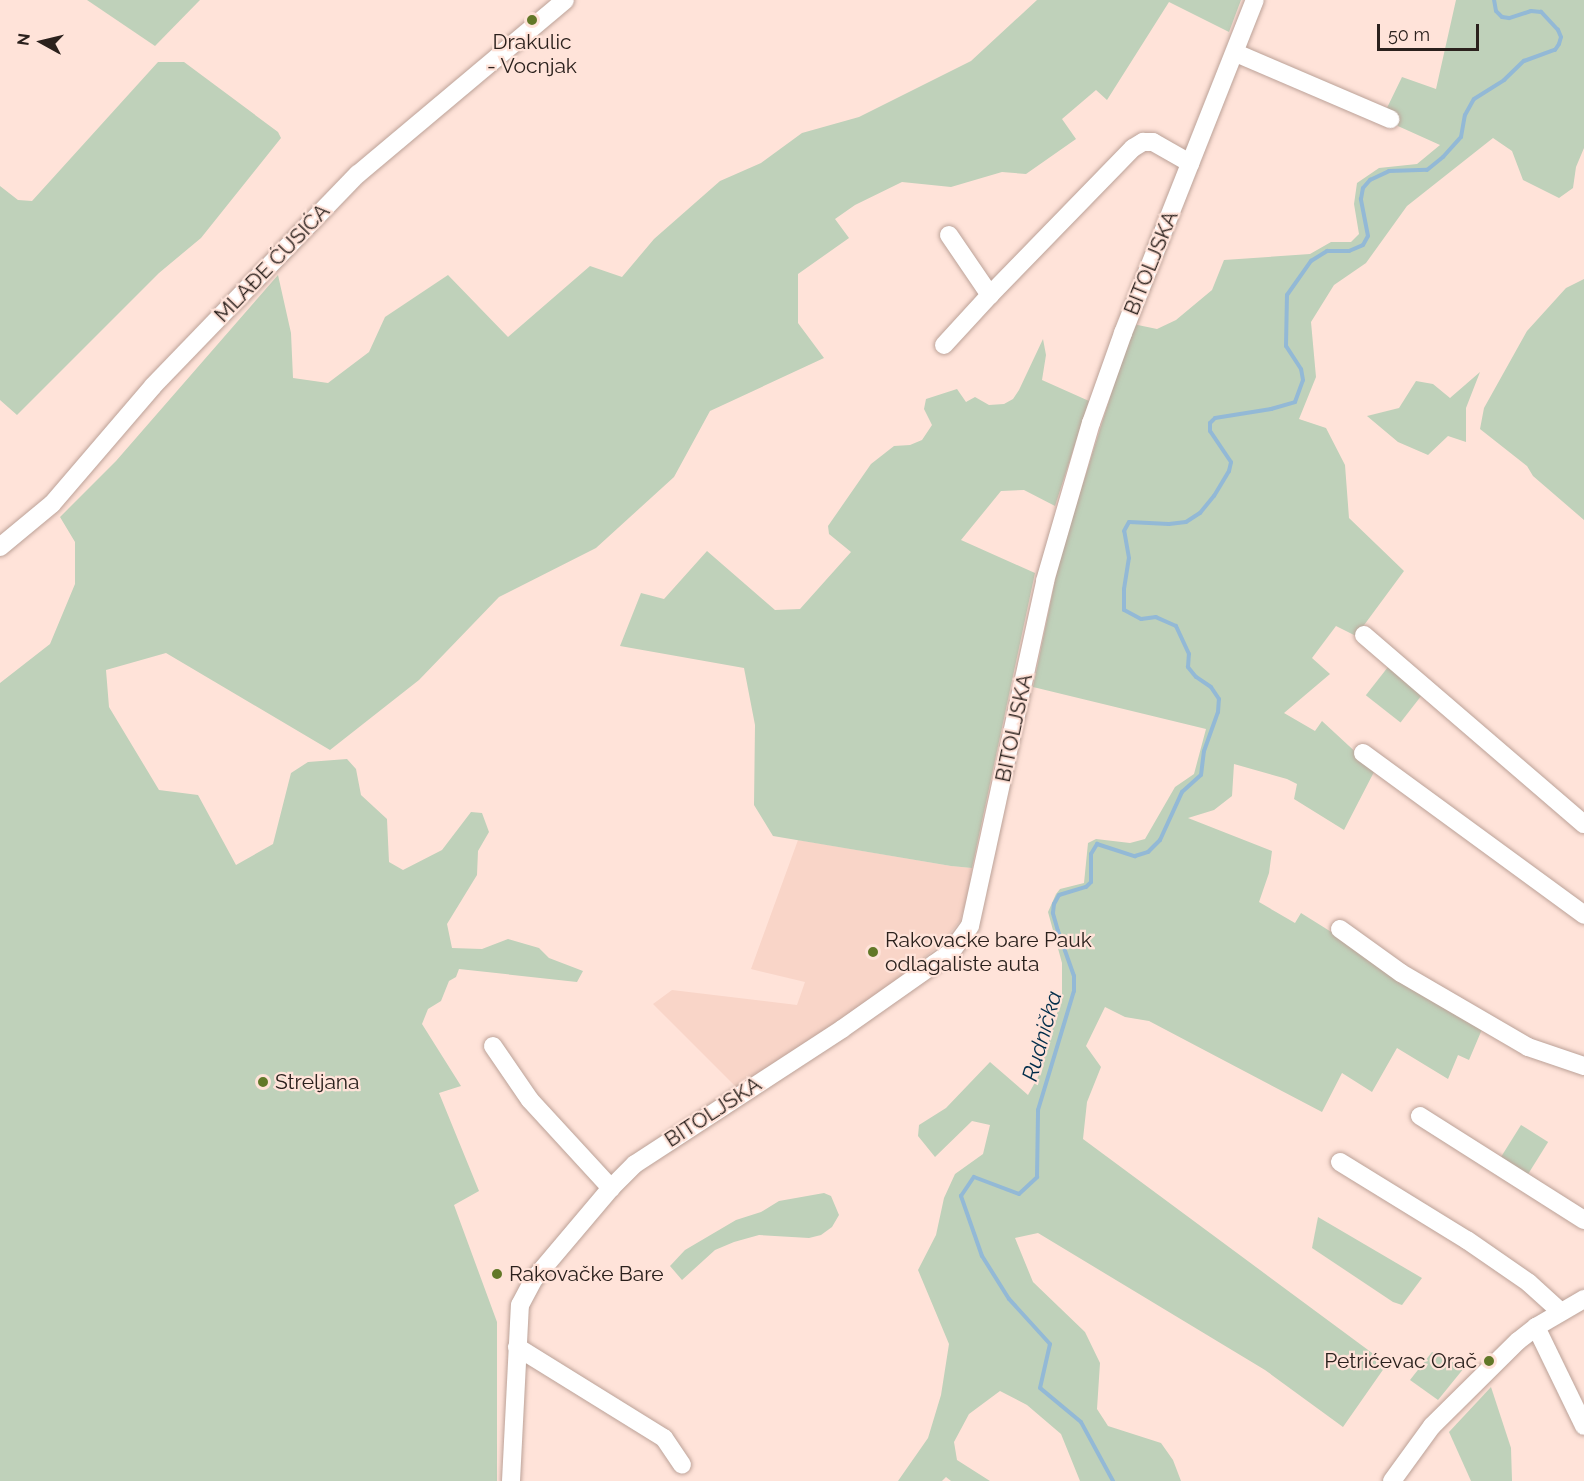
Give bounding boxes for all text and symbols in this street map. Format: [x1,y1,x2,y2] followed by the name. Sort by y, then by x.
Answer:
[12,12,72,72] north arrow
[1380,12,1482,50] scale bar
[525,13,539,27] marker: Drakulic - Vocnjak
[1388,24,1430,45] text: 50 m
[487,29,577,79] place label: Drakulic - Vocnjak
[13,32,34,47] text: N
[209,199,335,327] street label: MLAĐE ĆUSIĆA
[1119,207,1183,319] street label: BITOLJSKA
[990,672,1038,784] street label: BITOLJSKA
[885,927,1092,977] place label: Rakovacke bare Pauk odlagaliste auta
[866,945,880,959] marker: Rakovacke bare Pauk odlagaliste auta
[1017,988,1067,1084] water label: Rudnička
[275,1069,360,1095] place label: Streljana
[660,1071,766,1153] street label: BITOLJSKA
[256,1075,270,1089] marker: Streljana
[509,1261,664,1287] place label: Rakovačke Bare
[490,1267,504,1281] marker: Rakovačke Bare
[1324,1348,1477,1374] place label: Petrićevac Orač
[1482,1354,1496,1368] marker: Petrićevac Orač

